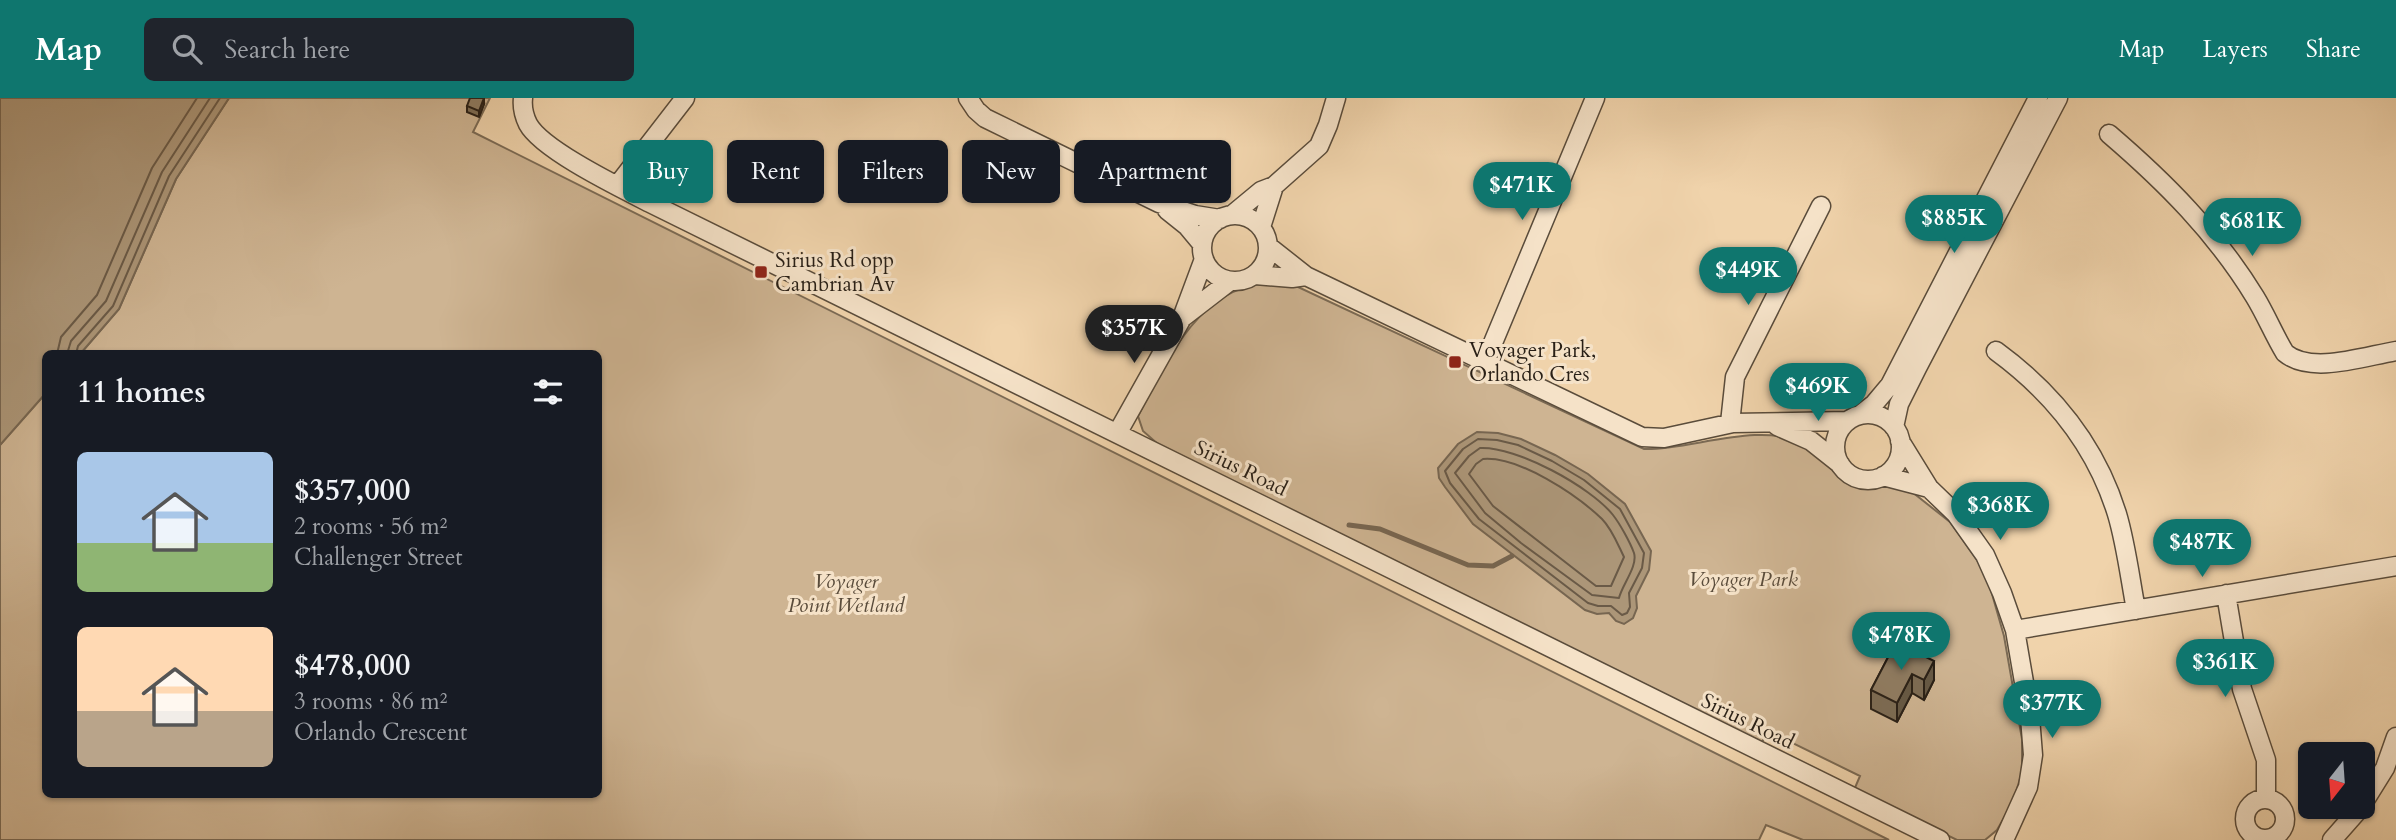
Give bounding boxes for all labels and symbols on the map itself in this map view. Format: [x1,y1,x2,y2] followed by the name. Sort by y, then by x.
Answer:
[1473,162,1571,222] pin: $471K
[1905,195,2003,255] pin: $885K
[2203,198,2301,258] pin: $681K
[775,246,895,299] place label: Sirius Rd opp Cambrian Av
[1699,248,1797,307] pin: $449K
[753,264,769,280] marker: Sirius Rd opp Cambrian Av
[1085,306,1183,365] pin: $357K
[1469,336,1596,389] place label: Voyager Park, Orlando Cres
[1447,354,1463,370] marker: Voyager Park, Orlando Cres
[1769,364,1867,423] pin: $469K
[1189,433,1292,503] street label: Sirius Road
[1951,482,2049,542] pin: $368K
[2153,519,2251,579] pin: $487K
[1688,565,1798,594] park label: Voyager Park
[788,567,905,620] park label: Voyager Point Wetland
[1852,612,1950,672] pin: $478K
[2176,640,2274,699] pin: $361K
[2003,680,2101,740] pin: $377K
[1696,686,1799,756] street label: Sirius Road
[2298,742,2375,819] north arrow

